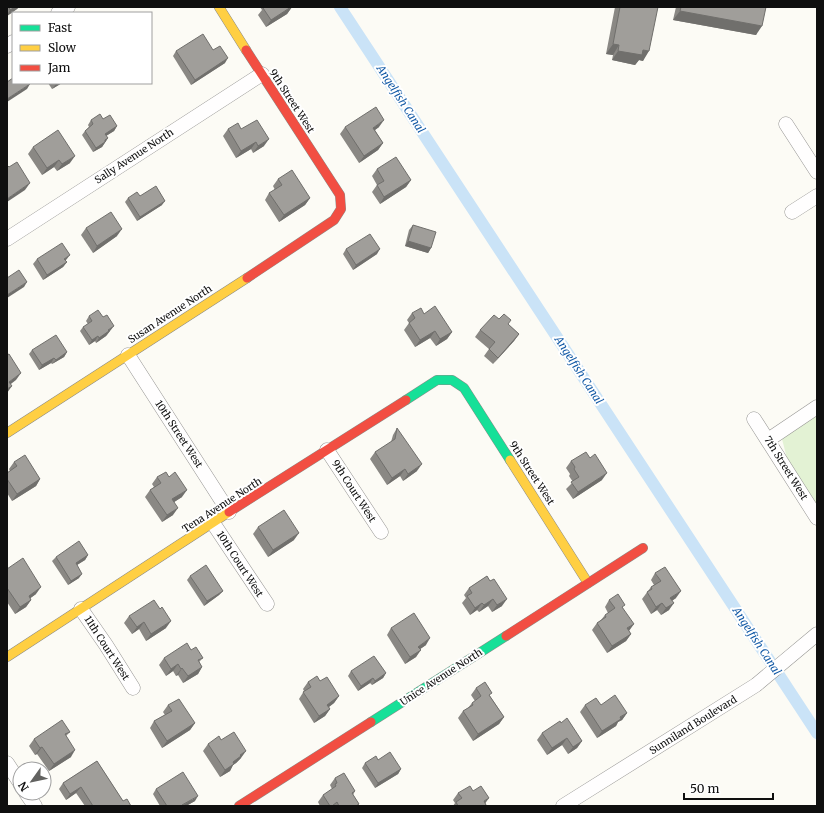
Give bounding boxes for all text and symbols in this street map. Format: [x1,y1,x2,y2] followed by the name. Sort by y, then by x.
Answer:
[12,12,152,84] legend
[48,20,72,35] text: Fast
[48,40,77,55] text: Slow
[47,60,71,75] text: Jam
[373,61,428,136] water label: Angelfish Canal
[267,67,318,135] street label: 9th Street West
[92,125,176,186] street label: Sally Avenue North
[126,282,215,346] street label: Susan Avenue North
[551,332,606,407] water label: Angelfish Canal
[152,398,206,470] street label: 10th Street West
[761,434,811,502] street label: 7th Street West
[507,439,558,507] street label: 9th Street West
[329,457,379,525] street label: 9th Court West
[180,474,264,536] street label: Tena Avenue North
[214,528,266,600] street label: 10th Court West
[729,603,784,678] water label: Angelfish Canal
[81,613,133,683] street label: 11th Court West
[397,645,485,708] street label: Unice Avenue North
[647,693,739,757] street label: Sunniland Boulevard
[12,761,52,801] north arrow
[684,775,773,801] scale bar
[15,779,32,794] text: N
[690,781,719,796] text: 50 m

